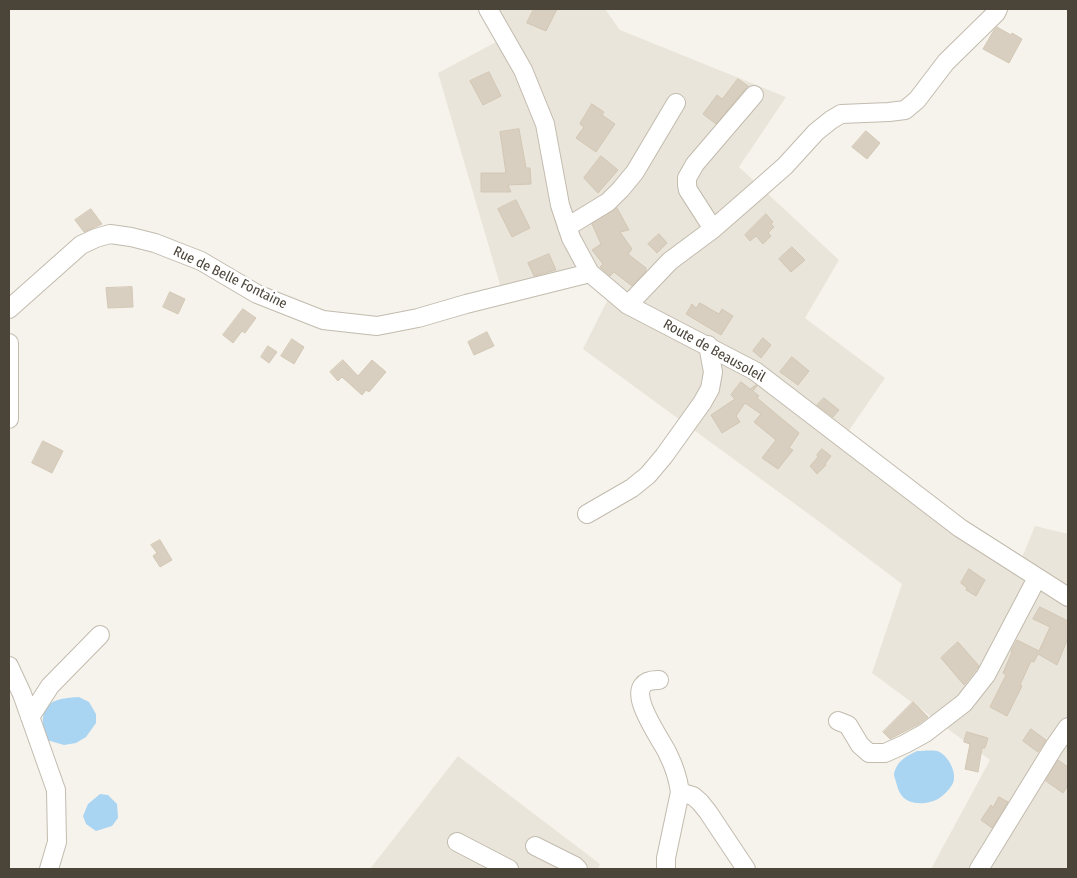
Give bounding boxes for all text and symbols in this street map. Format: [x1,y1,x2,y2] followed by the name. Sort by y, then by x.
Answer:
[170,243,290,313] street label: Rue de Belle Fontaine
[660,316,768,386] street label: Route de Beausoleil

